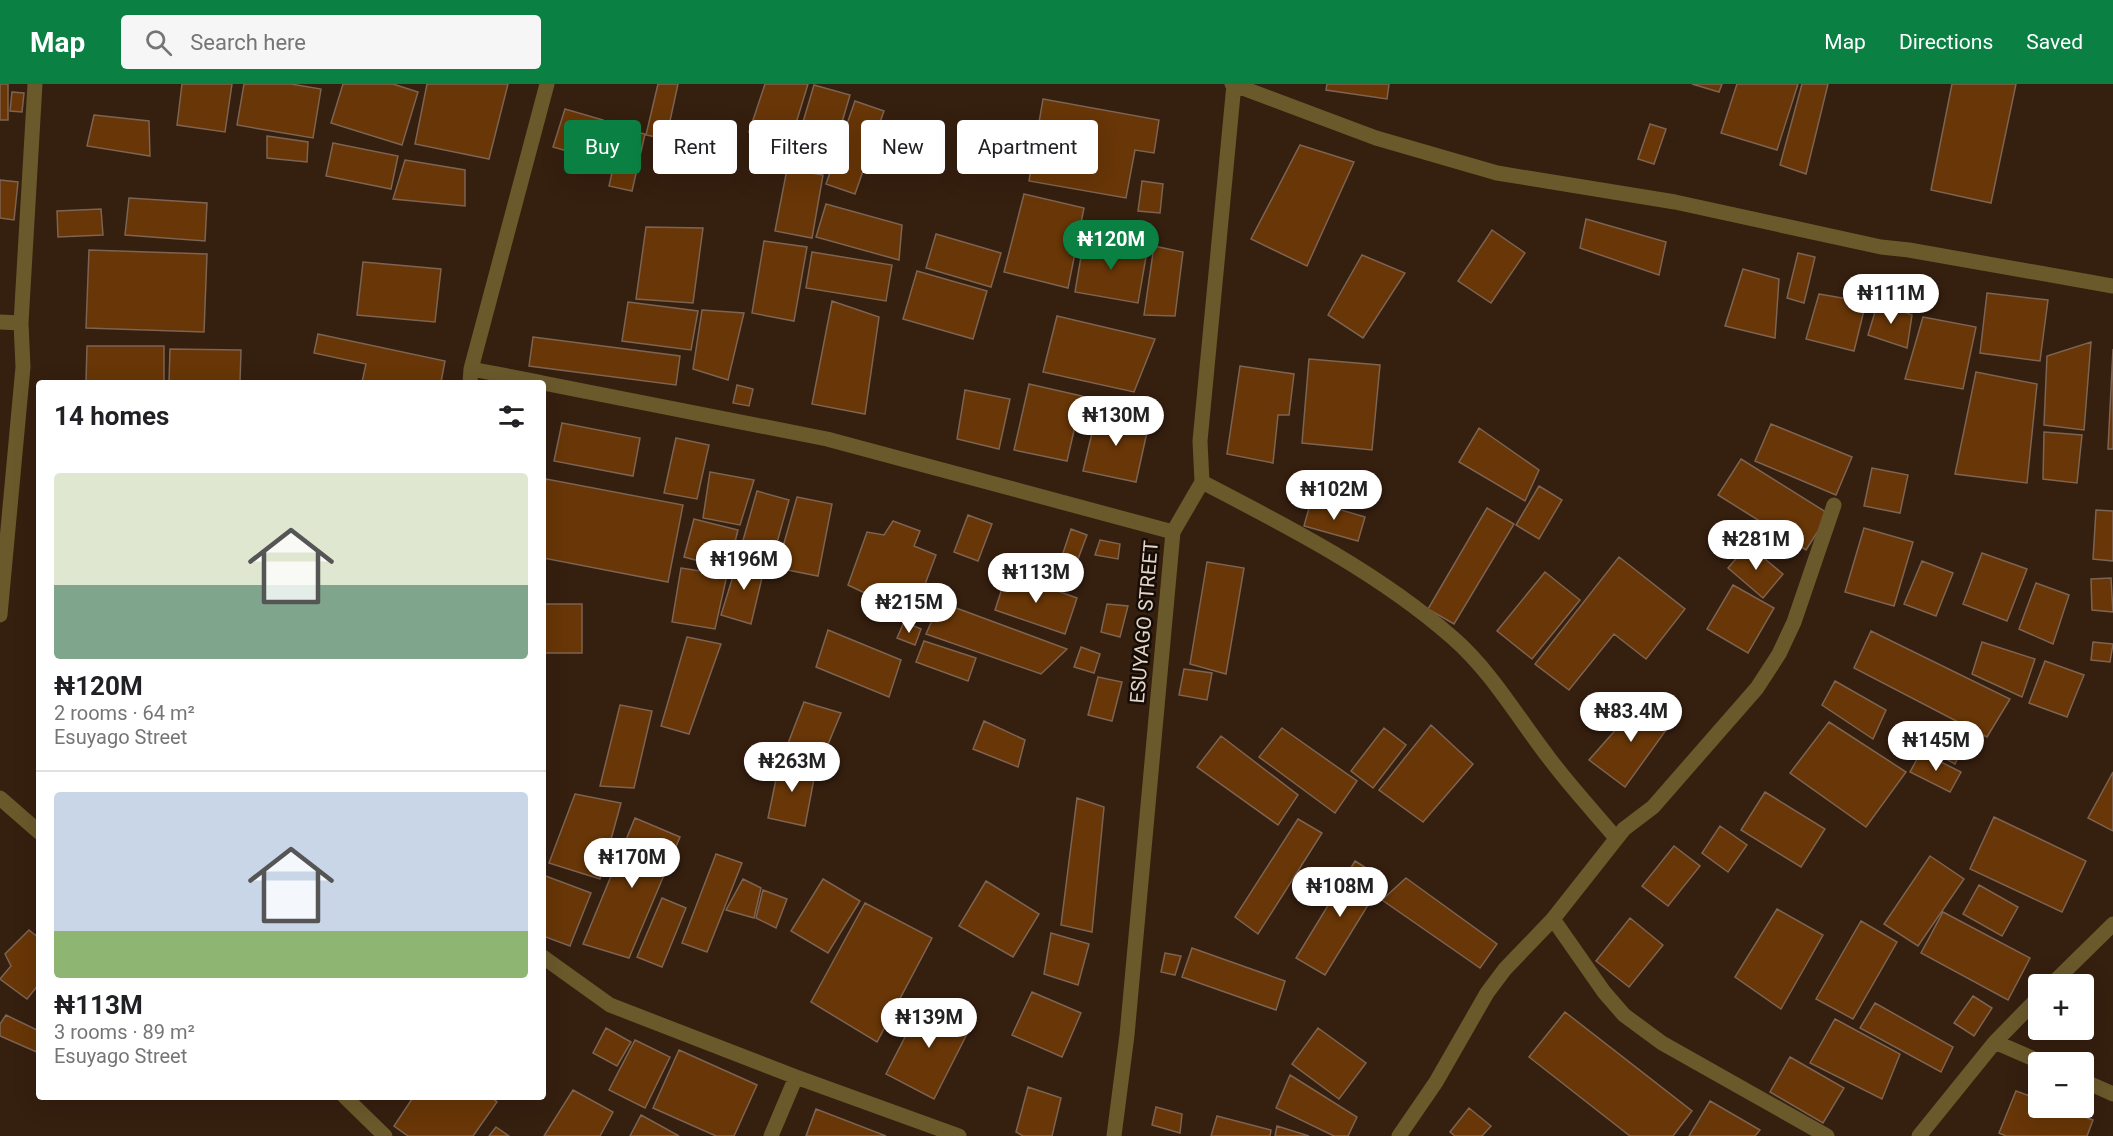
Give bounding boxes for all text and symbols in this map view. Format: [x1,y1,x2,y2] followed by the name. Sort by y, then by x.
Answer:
[121,15,541,69] search box
[30,26,85,59] text: Map
[142,26,175,59] icon: search
[190,30,306,55] text: Search here
[1824,30,1866,54] text: Map
[1899,30,1993,54] text: Directions
[2026,30,2083,54] text: Saved
[564,120,641,174] chip: Buy
[653,120,737,174] chip: Rent
[749,120,849,174] chip: Filters
[861,120,945,174] chip: New
[957,120,1098,174] chip: Apartment
[1069,220,1153,271] pin: ₦120M
[1077,227,1145,251] text: ₦120M
[1849,274,1933,325] pin: ₦111M
[1857,281,1925,305] text: ₦111M
[1074,396,1158,447] pin: ₦130M
[495,400,528,433] icon: filters
[54,401,169,431] text: 14 homes
[1082,403,1150,427] text: ₦130M
[1292,470,1376,521] pin: ₦102M
[1300,477,1368,501] text: ₦102M
[237,512,345,620] icon: home
[1714,520,1798,571] pin: ₦281M
[1722,527,1790,551] text: ₦281M
[1125,539,1163,705] street label: ESUYAGO STREET
[702,540,786,591] pin: ₦196M
[710,547,778,571] text: ₦196M
[994,553,1078,604] pin: ₦113M
[1002,560,1070,584] text: ₦113M
[867,583,951,634] pin: ₦215M
[875,590,943,614] text: ₦215M
[54,671,143,701] text: ₦120M
[1582,692,1680,743] pin: ₦83.4M
[1594,699,1668,723] text: ₦83.4M
[54,701,195,725] text: 2 rooms · 64 m²
[1894,721,1978,772] pin: ₦145M
[54,725,187,749] text: Esuyago Street
[1902,728,1970,752] text: ₦145M
[750,742,834,793] pin: ₦263M
[758,749,826,773] text: ₦263M
[237,831,345,939] icon: home
[590,838,674,889] pin: ₦170M
[598,845,666,869] text: ₦170M
[1298,867,1382,918] pin: ₦108M
[1306,874,1374,898] text: ₦108M
[2028,974,2094,1118] map controls
[2028,974,2094,1040] button: +
[54,990,143,1020] text: ₦113M
[887,998,971,1049] pin: ₦139M
[895,1005,963,1029] text: ₦139M
[54,1020,195,1044] text: 3 rooms · 89 m²
[54,1044,187,1068] text: Esuyago Street
[2028,1052,2094,1118] button: −

